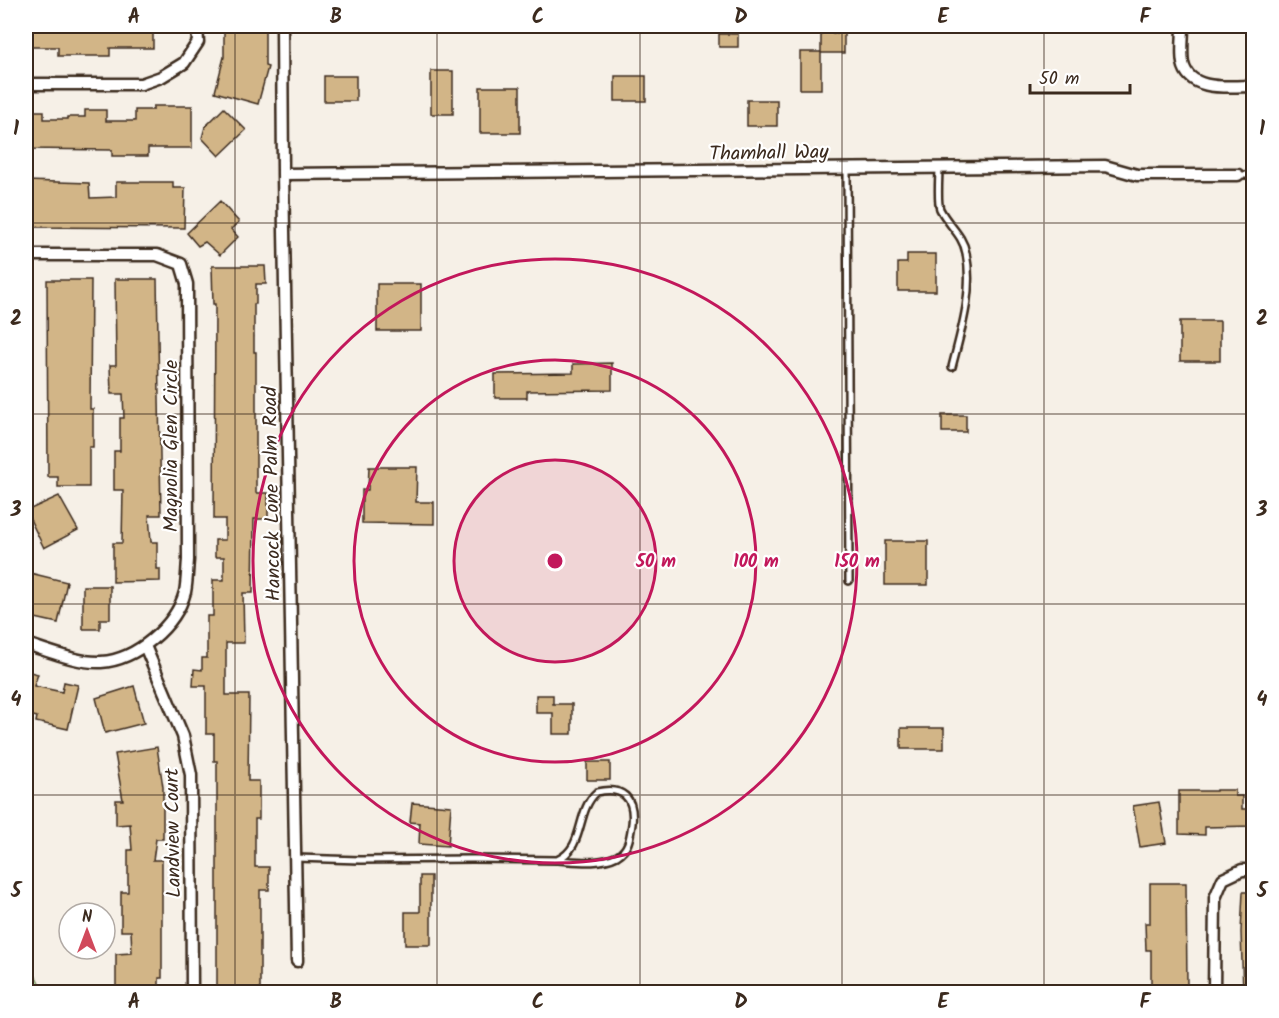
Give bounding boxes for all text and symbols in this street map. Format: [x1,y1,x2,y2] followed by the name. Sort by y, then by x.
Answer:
[128,2,140,34] text: A
[330,2,342,34] text: B
[532,2,544,34] text: C
[734,2,748,34] text: D
[937,2,949,34] text: E
[1140,2,1152,34] text: F
[1030,57,1130,95] scale bar
[1039,65,1079,94] text: 50 m
[13,114,19,146] text: 1
[1259,114,1265,146] text: 1
[709,137,829,171] street label: Thamhall Way
[10,304,22,336] text: 2
[1256,304,1268,336] text: 2
[156,360,188,532] street label: Magnolia Glen Circle
[255,385,291,602] street label: Hancock Lone Palm Road
[10,495,22,527] text: 3
[1256,495,1268,527] text: 3
[635,548,676,577] text: 50 m
[733,548,779,577] text: 100 m
[834,548,880,577] text: 150 m
[545,551,565,571] centre of rings
[11,685,22,717] text: 4
[1257,685,1268,717] text: 4
[157,768,191,898] street label: Landview Court
[10,876,23,908] text: 5
[1256,876,1269,908] text: 5
[57,901,117,961] north arrow
[82,905,92,930] text: N
[128,987,140,1018] text: A
[330,987,342,1018] text: B
[532,987,544,1018] text: C
[734,987,748,1018] text: D
[937,987,949,1018] text: E
[1140,987,1152,1018] text: F

